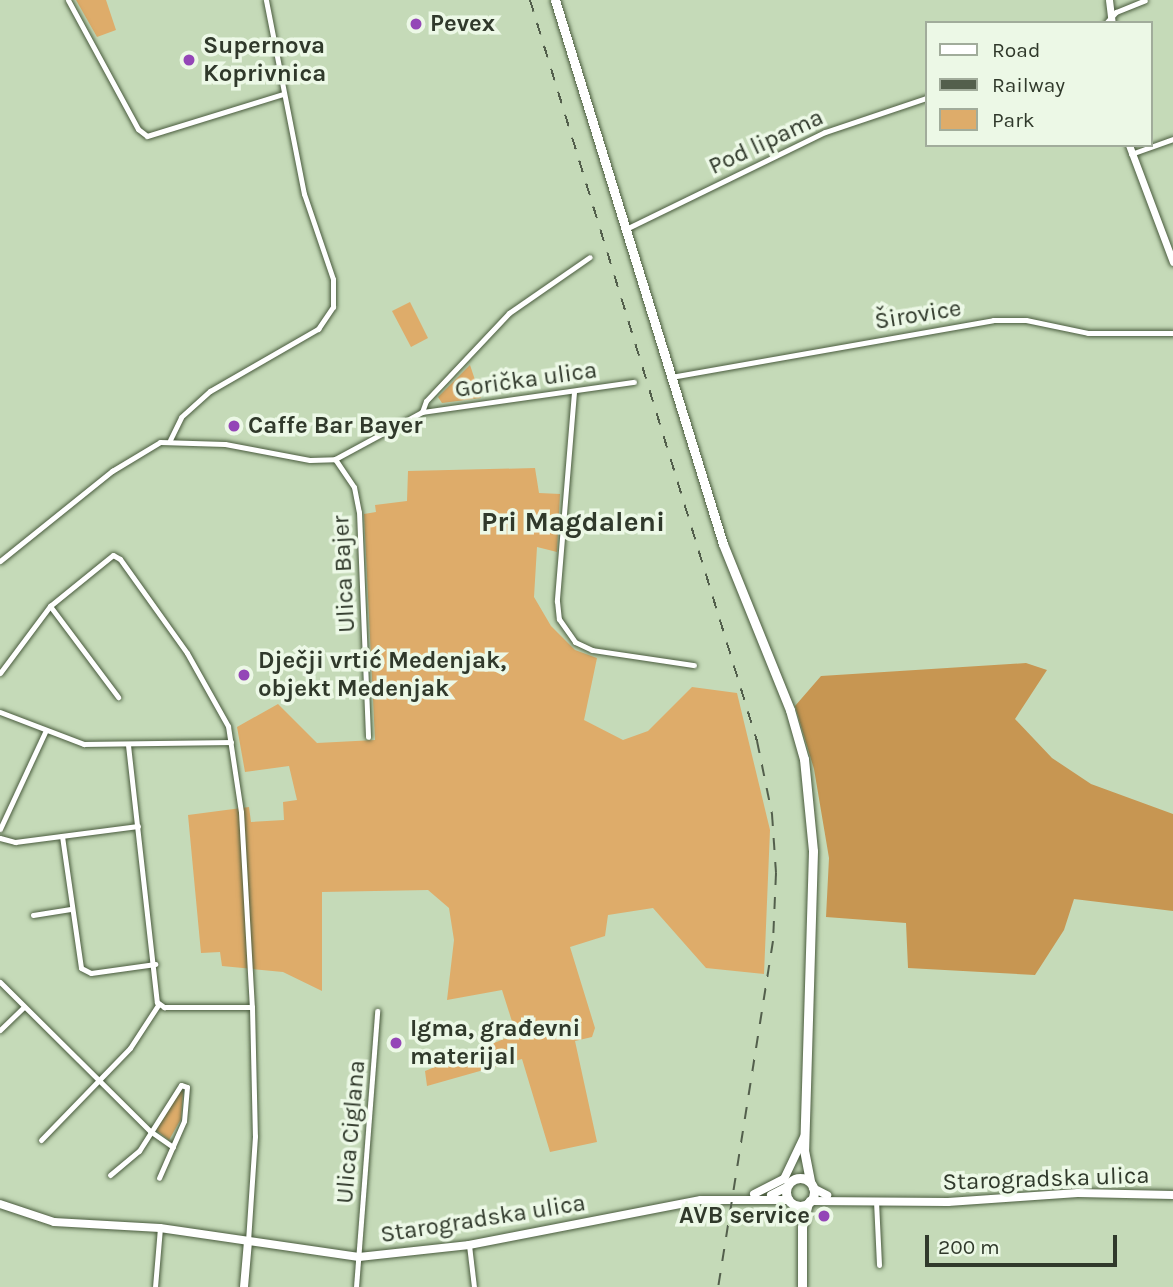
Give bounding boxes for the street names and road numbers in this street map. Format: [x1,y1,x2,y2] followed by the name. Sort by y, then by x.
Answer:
[704,103,828,181] street label: Pod lipama
[873,294,963,336] street label: Širovice
[453,356,599,404] street label: Gorička ulica
[327,515,361,633] street label: Ulica Bajer
[330,1059,372,1205] street label: Ulica Ciglana
[942,1161,1150,1197] street label: Starogradska ulica
[378,1189,588,1249] street label: Starogradska ulica

